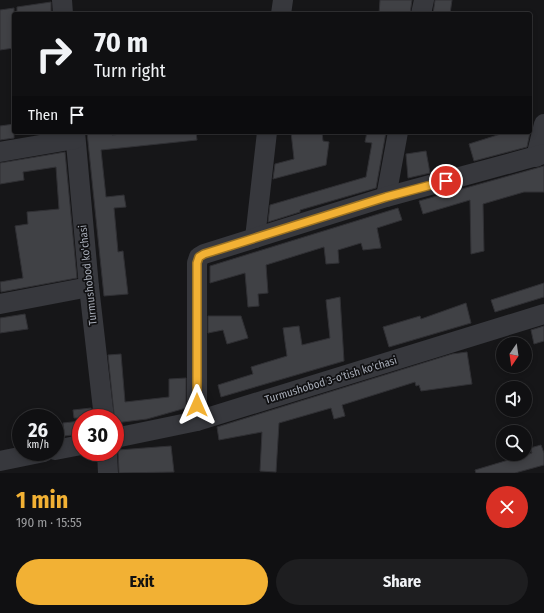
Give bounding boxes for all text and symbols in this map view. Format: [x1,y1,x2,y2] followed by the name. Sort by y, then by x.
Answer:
[94,26,148,59] text: 70 m
[28,28,80,80] icon: right
[94,60,166,82] text: Turn right
[66,104,88,126] icon: arrive
[28,106,58,124] text: Then
[429,164,463,198] pin
[435,170,457,192] icon: arrive
[76,224,100,326] street label: Turmushobod ko'chasi
[496,337,532,373] north arrow
[496,337,532,461] map controls
[263,354,399,406] street label: Turmushobod 3-o'tish ko'chasi
[496,381,532,417] button: sound
[176,384,218,426] position arrow
[72,409,124,461] speed limit sign: 30
[28,418,48,442] text: 26
[496,425,532,461] button: search
[27,439,49,451] text: km/h
[16,486,68,514] text: 1 min
[486,486,528,528] button: close
[16,515,82,530] text: 190 m · 15:55
[16,559,268,605] button: Exit
[276,559,528,605] button: Share

